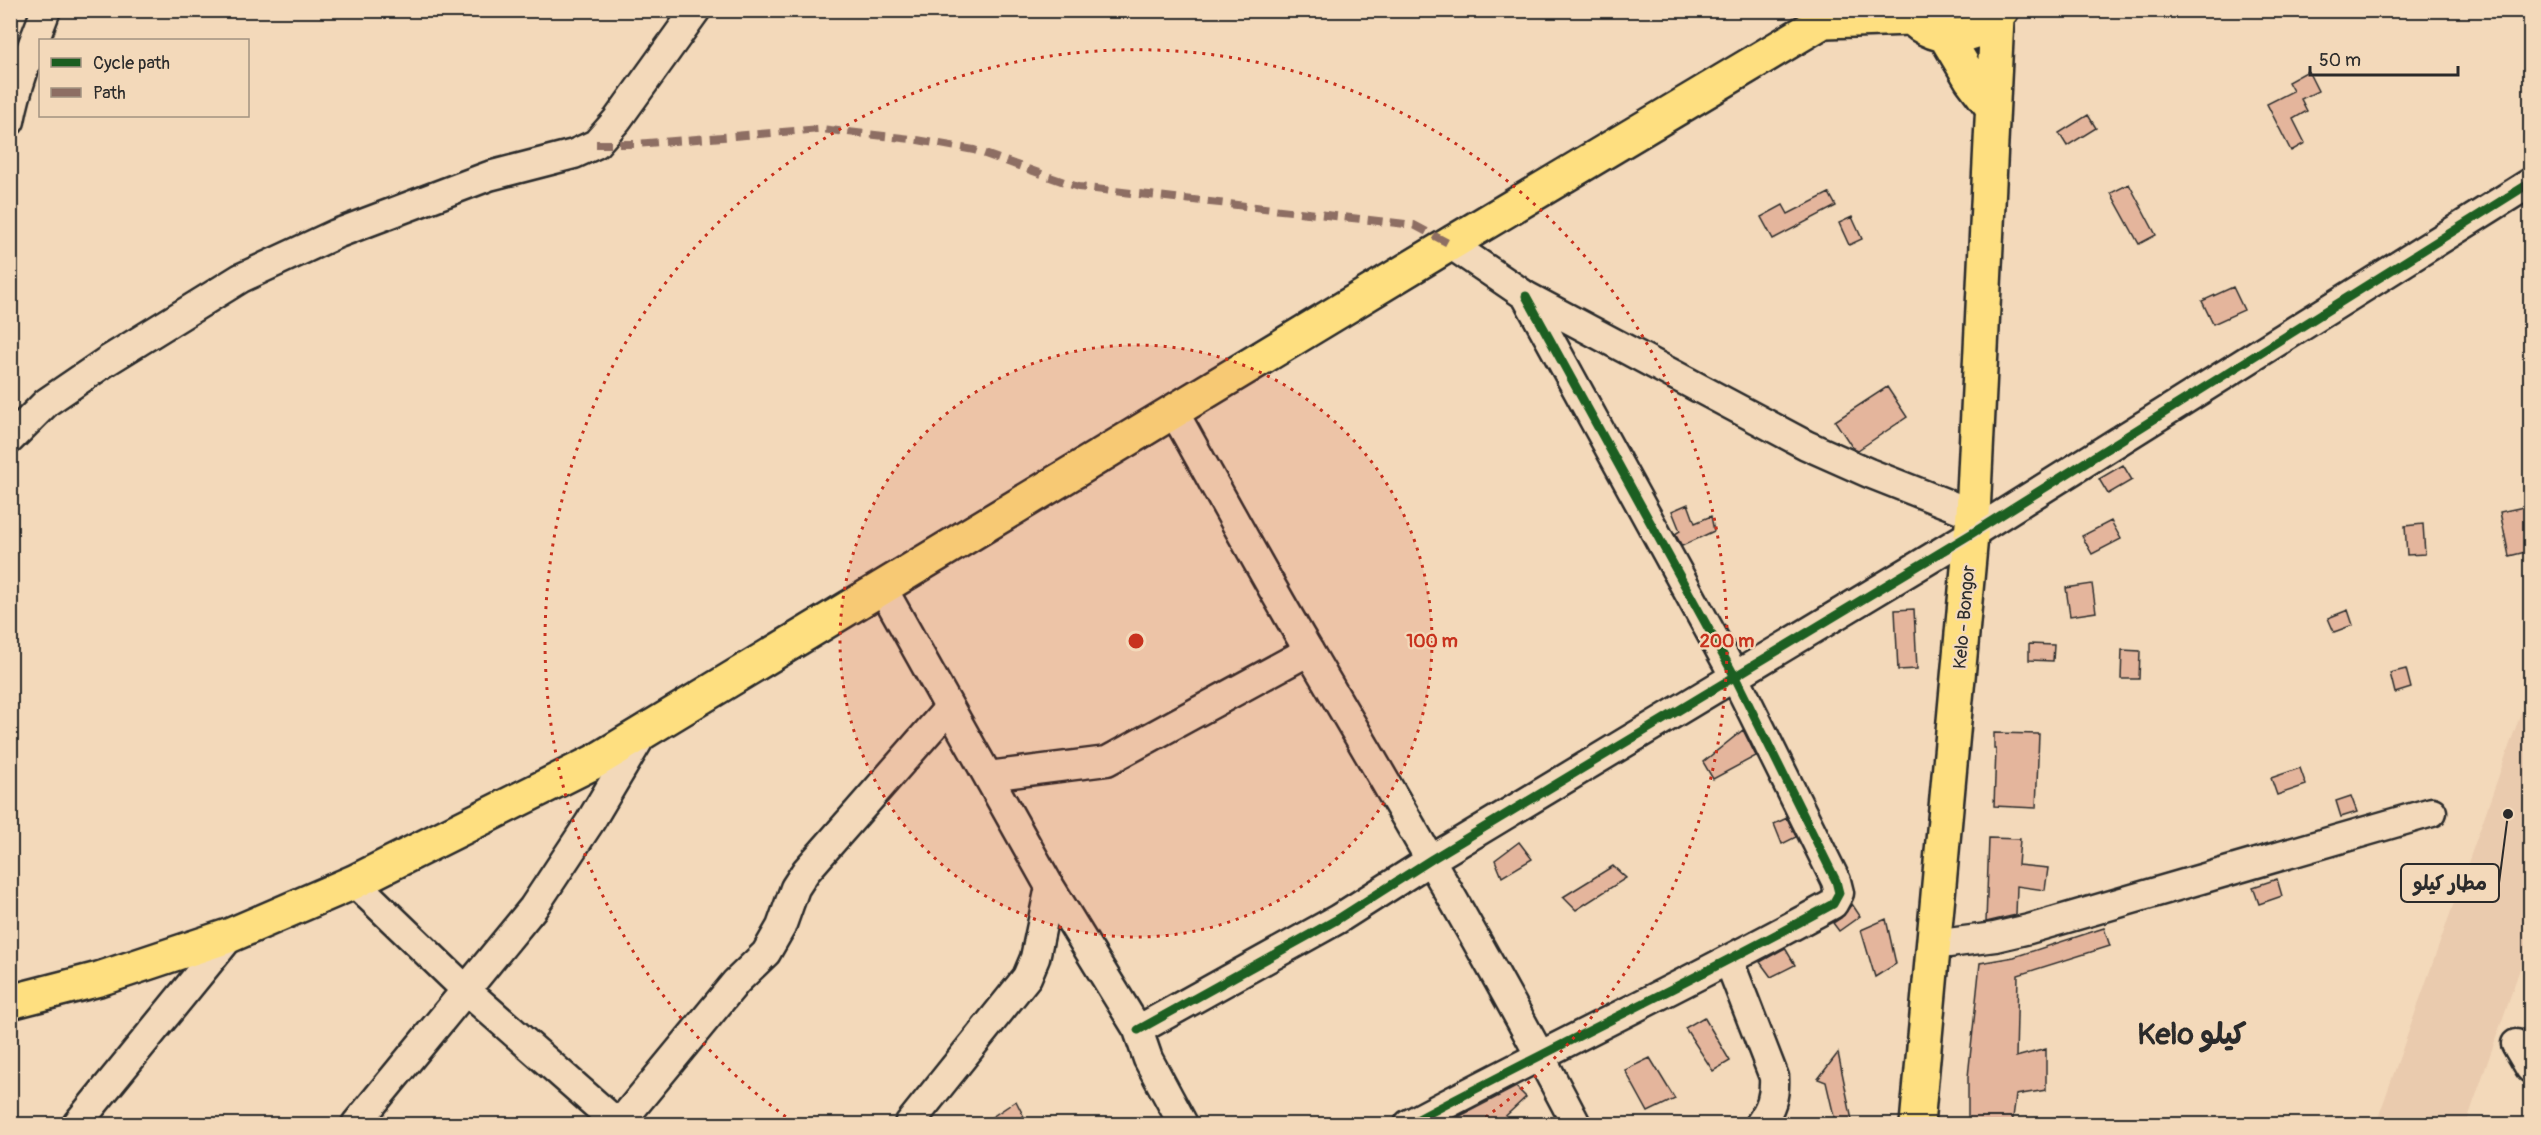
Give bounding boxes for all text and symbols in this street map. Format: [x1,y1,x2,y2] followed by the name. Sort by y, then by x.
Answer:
[39,39,249,117] legend
[2310,39,2458,77] scale bar
[2319,49,2361,72] text: 50 m
[93,52,170,75] text: Cycle path
[93,82,126,105] text: Path
[1949,564,1981,670] street label: Kelo - Bongor
[1406,630,1458,653] text: 100 m
[1700,630,1754,653] text: 200 m
[1126,631,1146,651] centre of rings
[2401,864,2499,902] callout: مطار كيلو
[2412,871,2487,896] text: مطار كيلو
[2137,1016,2247,1053] district label: Kelo كيلو

